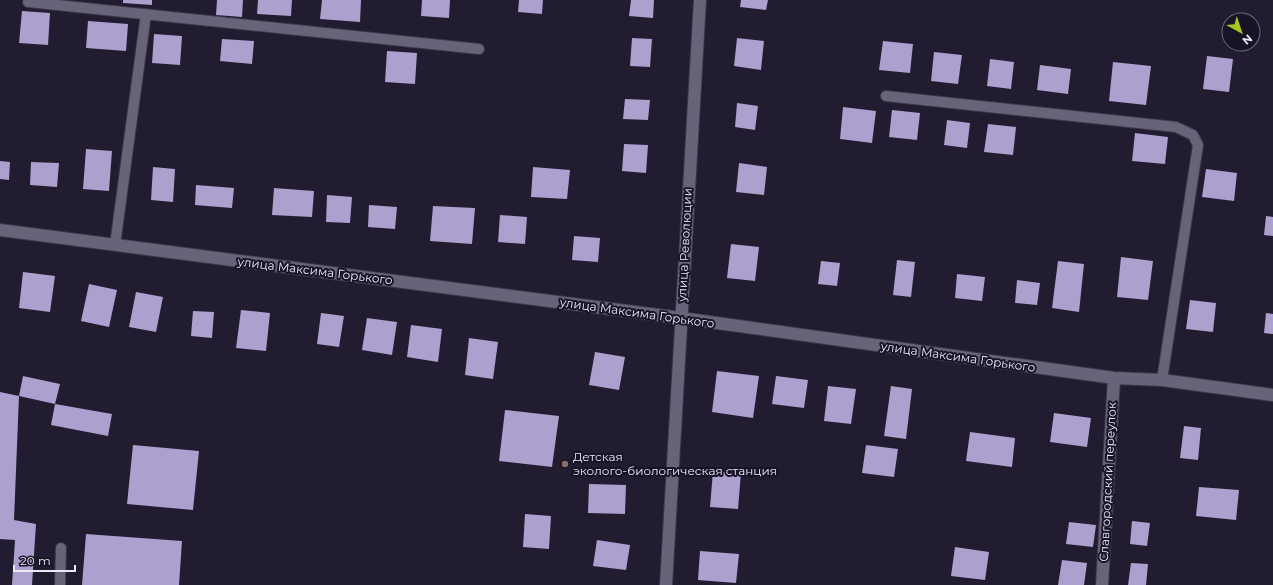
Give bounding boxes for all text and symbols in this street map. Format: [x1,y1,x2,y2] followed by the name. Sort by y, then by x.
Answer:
[1221,12,1261,52] north arrow
[1240,31,1255,48] text: N
[674,188,695,303] street label: улица Революции
[236,253,394,288] street label: улица Максима Горького
[558,294,716,331] street label: улица Максима Горького
[879,338,1037,375] street label: улица Максима Горького
[1096,402,1119,562] street label: Славгородский переулок
[573,449,777,478] place label: Детская эколого-биологическая станция
[560,459,570,469] marker: Детская эколого-биологическая станция
[14,547,75,573] scale bar
[20,553,51,568] text: 20 m

